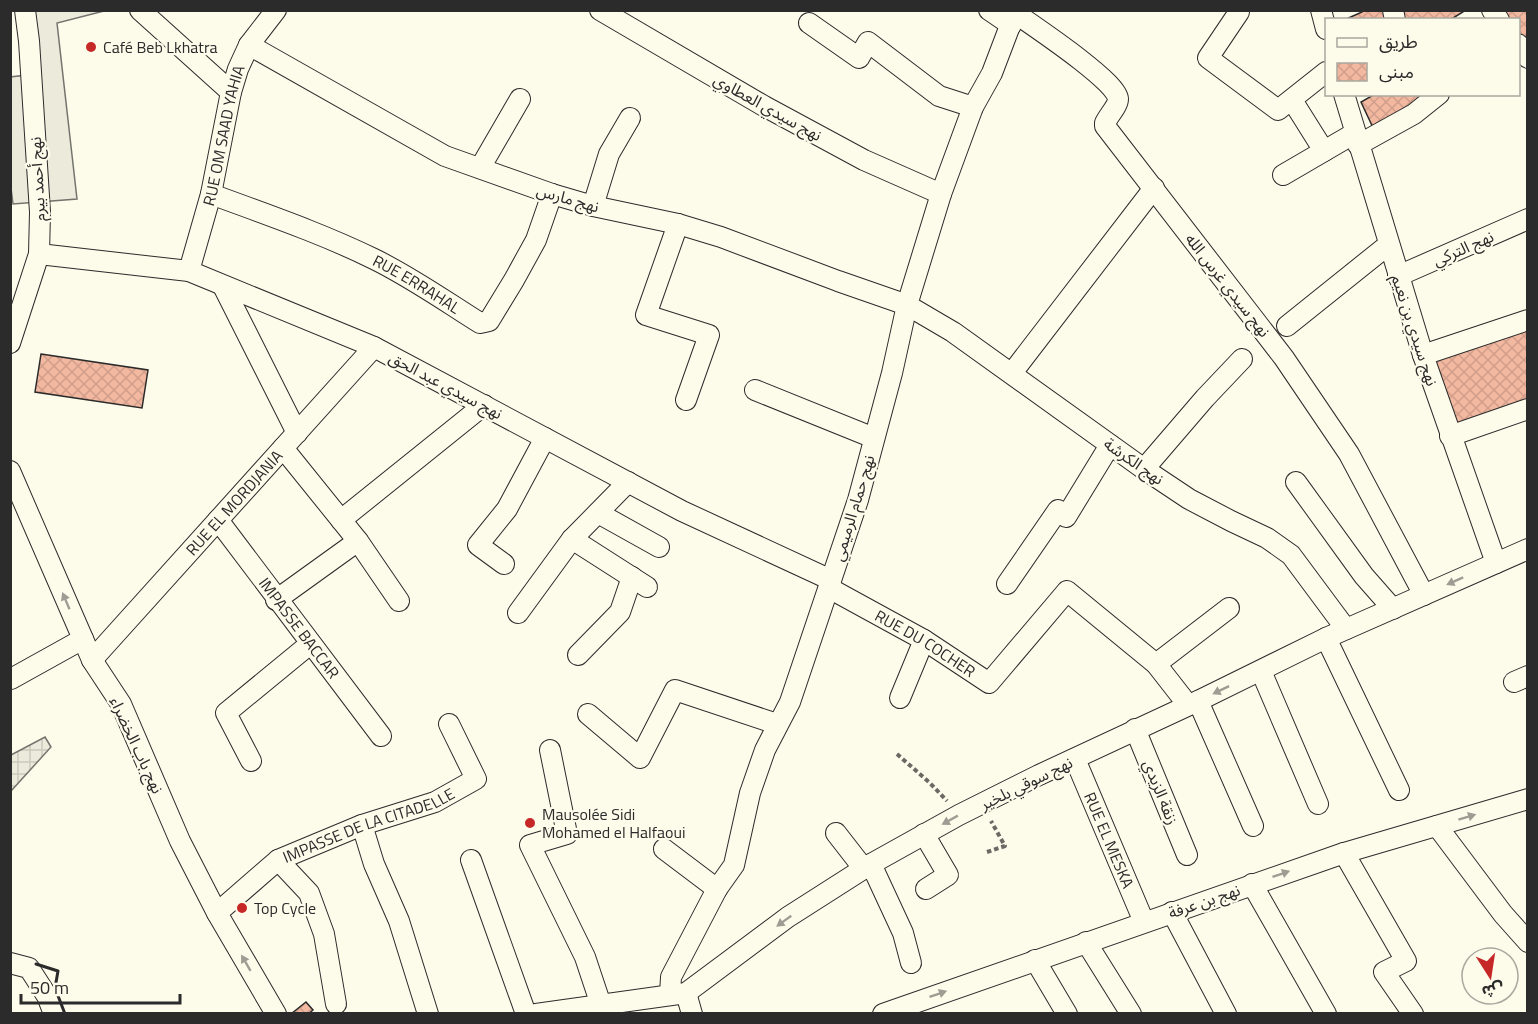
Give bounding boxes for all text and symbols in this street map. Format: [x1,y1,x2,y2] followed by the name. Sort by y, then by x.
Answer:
[1325,18,1520,96] legend
[1379,28,1418,55] text: طريق
[103,35,217,59] place label: Café Beb Lkhatra
[84,40,98,54] marker: Café Beb Lkhatra
[1379,58,1414,85] text: مبنى
[196,62,251,209] street label: RUE OM SAAD YAHIA
[709,67,827,148] street label: نهج سيدي العطاوي
[23,136,52,222] street label: نهج أحمد بيرم
[534,178,602,219] street label: نهج مارس
[1429,224,1498,273] street label: نهج التركي
[1179,228,1276,343] street label: نهج سيدي غرس الله
[369,248,466,320] street label: RUE ERRAHAL
[1385,271,1444,389] street label: نهج سيدي بن نعيم
[384,345,507,426] street label: نهج سيدي عبد الحق
[1098,431,1169,491] street label: نهج الكرشة
[180,444,288,561] street label: RUE EL MORDJANIA
[825,452,882,564] street label: نهج حمام الرميمي
[253,572,346,684] street label: IMPASSE BACCAR
[1446,577,1463,586] one-way arrow
[61,592,70,610] one-way arrow
[871,603,981,683] street label: RUE DU COCHER
[1212,686,1229,695] one-way arrow
[103,693,170,798] street label: نهج باب الخضراء
[975,750,1077,817] street label: نهج سوقي بلخير
[1136,756,1185,828] street label: زنقة الزيدي
[279,781,459,869] street label: IMPASSE DE LA CITADELLE
[1078,788,1140,892] street label: RUE EL MESKA
[542,802,685,844] place label: Mausolée Sidi Mohamed el Halfaoui
[1458,812,1476,821] one-way arrow
[942,815,959,825] one-way arrow
[523,816,537,830] marker: Mausolée Sidi Mohamed el Halfaoui
[1272,869,1290,879] one-way arrow
[1165,878,1244,925] street label: نهج بن عرفة
[254,896,316,920] place label: Top Cycle
[235,901,249,915] marker: Top Cycle
[776,914,791,926] one-way arrow
[1460,946,1520,1006] north arrow
[241,955,252,971] one-way arrow
[21,967,180,1005] scale bar
[30,974,69,1001] text: 50 m
[1480,977,1506,1005] text: ش
[930,989,948,999] one-way arrow

